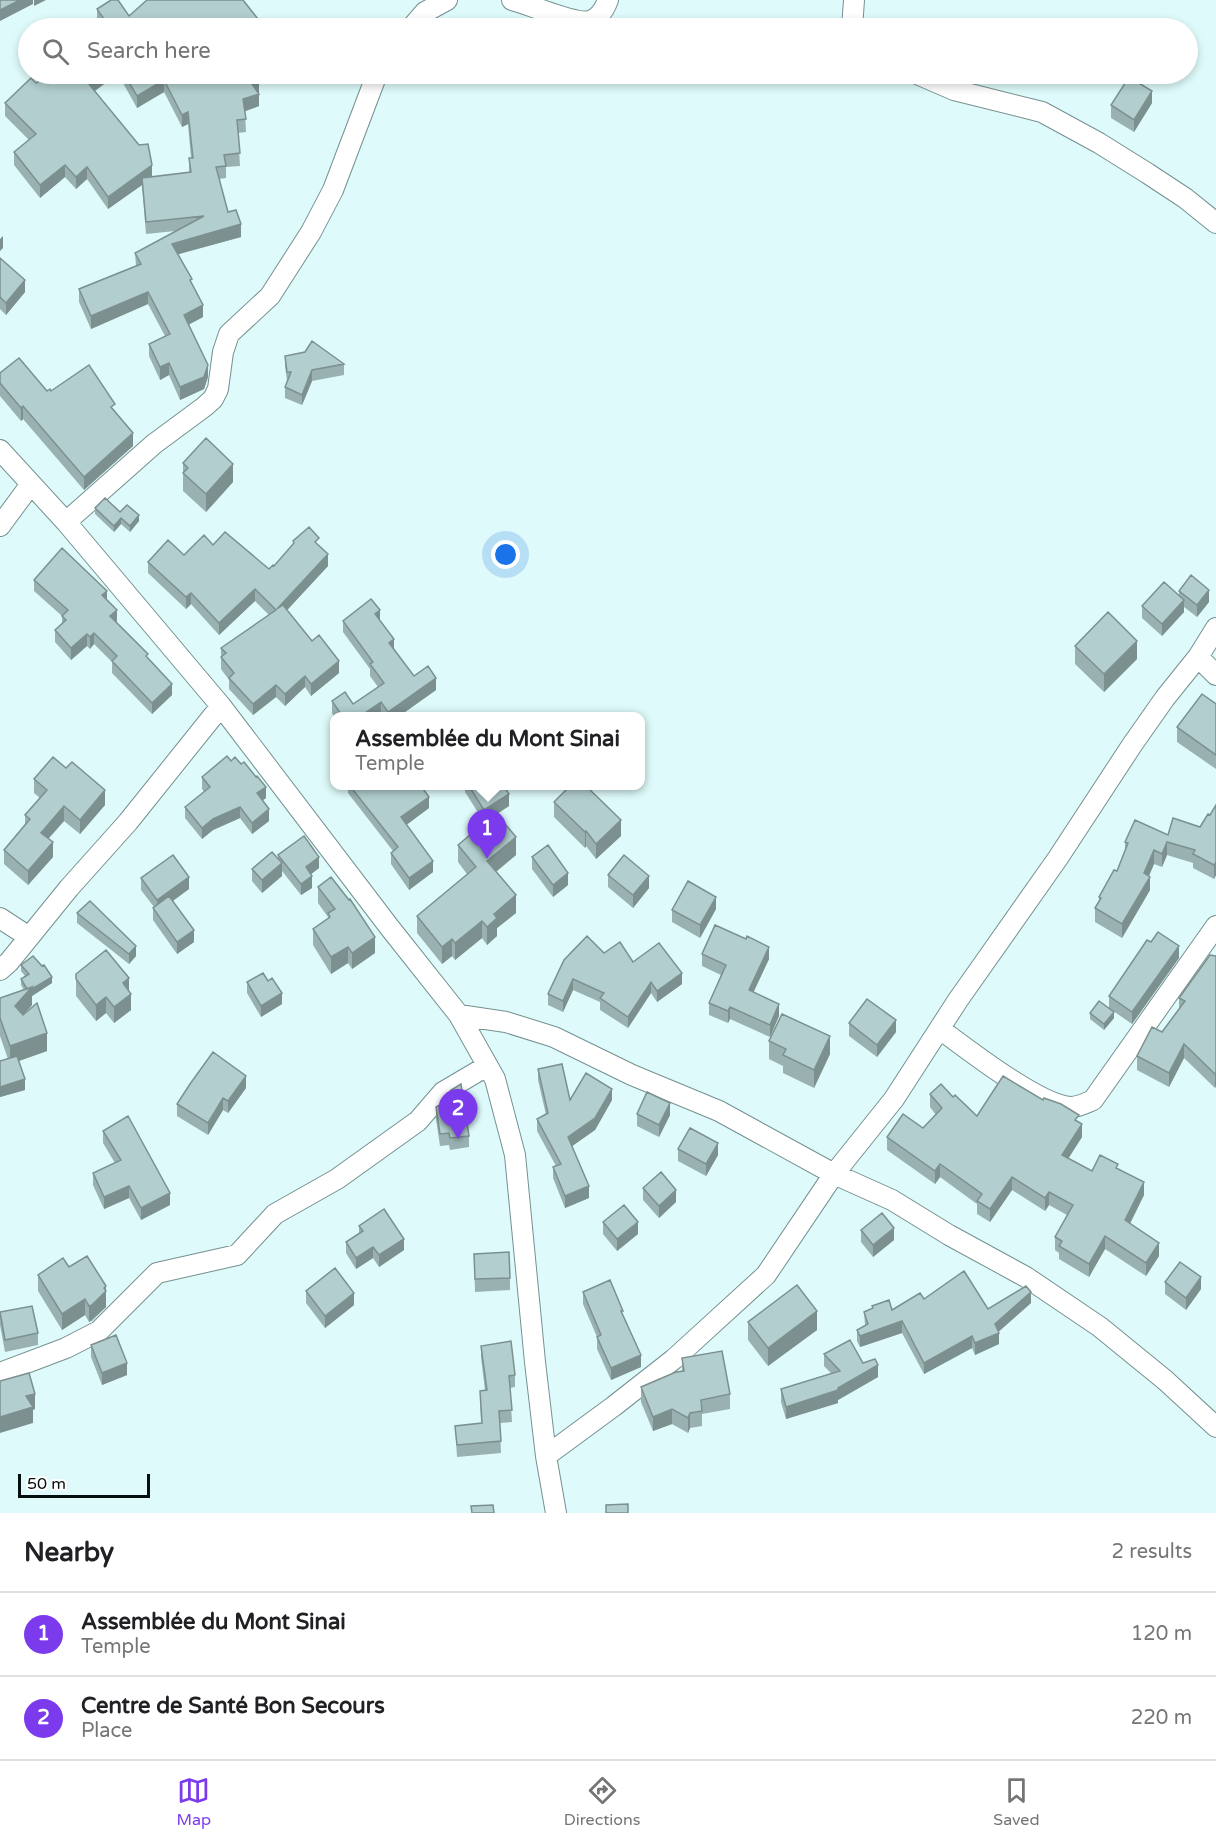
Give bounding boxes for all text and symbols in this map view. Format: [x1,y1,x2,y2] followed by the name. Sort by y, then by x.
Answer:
[18,18,1198,84] search box
[39,35,72,68] icon: search
[87,38,211,64] text: Search here
[491,540,520,569] your location
[330,712,645,790] popup
[355,726,620,752] text: Assemblée du Mont Sinai
[355,752,425,776] text: Temple
[468,810,506,859] pin: 1
[438,1090,478,1139] pin: 2
[18,1471,150,1498] scale bar
[27,1474,66,1494] text: 50 m
[24,1537,114,1568] text: Nearby
[1112,1540,1192,1564] text: 2 results
[81,1609,346,1635] text: Assemblée du Mont Sinai
[37,1622,50,1646] text: 1
[1131,1622,1192,1646] text: 120 m
[81,1635,151,1659] text: Temple
[81,1693,385,1719] text: Centre de Santé Bon Secours
[37,1706,50,1730] text: 2
[1131,1706,1192,1730] text: 220 m
[81,1719,132,1743] text: Place
[176,1774,211,1830] tab: Map
[564,1774,640,1830] tab: Directions
[993,1774,1040,1830] tab: Saved

